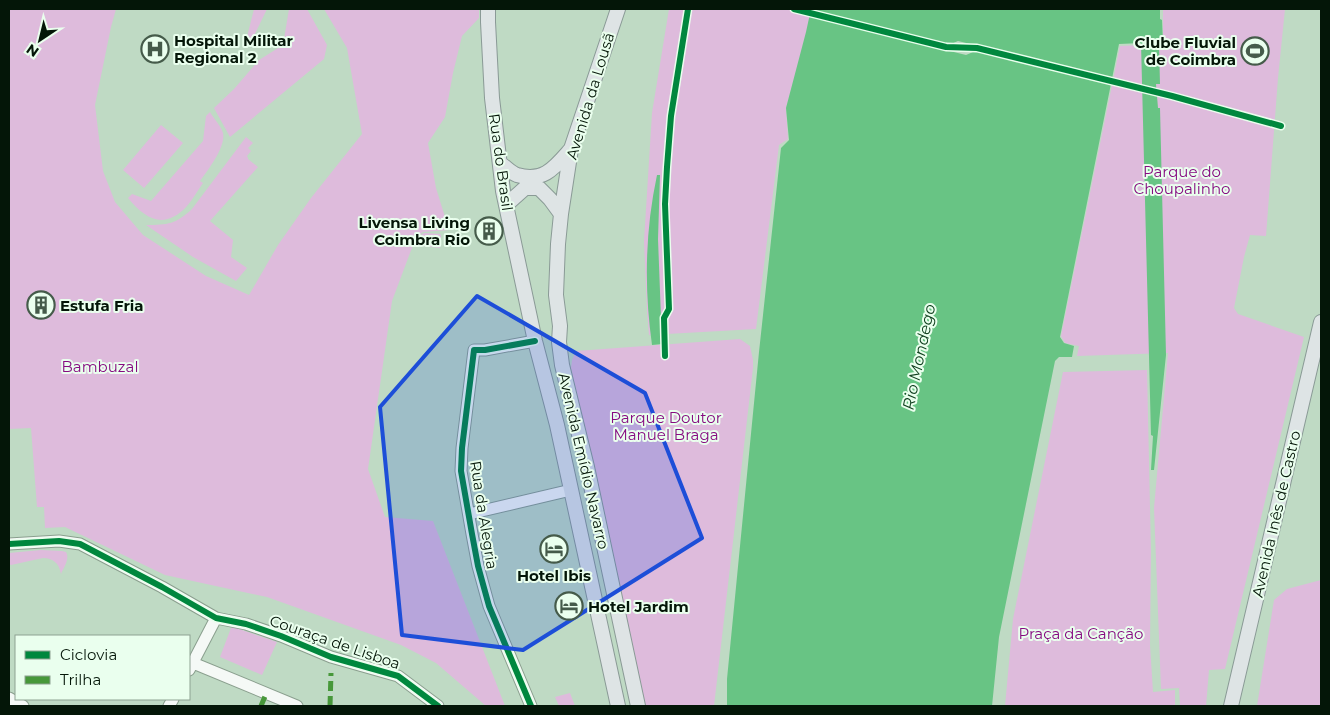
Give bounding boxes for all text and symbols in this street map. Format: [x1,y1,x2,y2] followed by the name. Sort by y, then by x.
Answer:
[15,15,65,65] north arrow
[562,30,618,162] street label: Avenida da Lousã
[174,31,293,67] place label: Hospital Militar Regional 2
[1135,33,1236,69] place label: Clube Fluvial de Coimbra
[140,34,170,64] hospital icon: Hospital Militar Regional 2
[1240,36,1270,66] sports icon: Clube Fluvial de Coimbra
[23,40,42,61] text: N
[485,112,517,212] street label: Rua do Brasil
[1134,162,1231,198] park label: Parque do Choupalinho
[358,213,470,249] place label: Livensa Living Coimbra Rio
[474,216,504,246] building icon: Livensa Living Coimbra Rio
[26,290,56,320] building icon: Estufa Fria
[60,296,144,315] place label: Estufa Fria
[899,302,939,412] water label: Rio Mondego
[62,357,138,376] park label: Bambuzal
[554,371,614,551] street label: Avenida Emídio Navarro
[610,408,722,444] park label: Parque Doutor Manuel Braga
[1248,429,1304,599] street label: Avenida Inês de Castro
[466,459,502,571] street label: Rua da Alegria
[539,534,569,564] hotel icon: Hotel Ibis
[517,566,591,585] place label: Hotel Ibis
[554,591,584,621] hotel icon: Hotel Jardim
[588,597,689,616] place label: Hotel Jardim
[267,611,403,673] street label: Couraça de Lisboa
[1018,624,1144,643] park label: Praça da Canção
[15,635,190,700] legend
[60,645,117,664] text: Ciclovia
[60,670,101,689] text: Trilha

